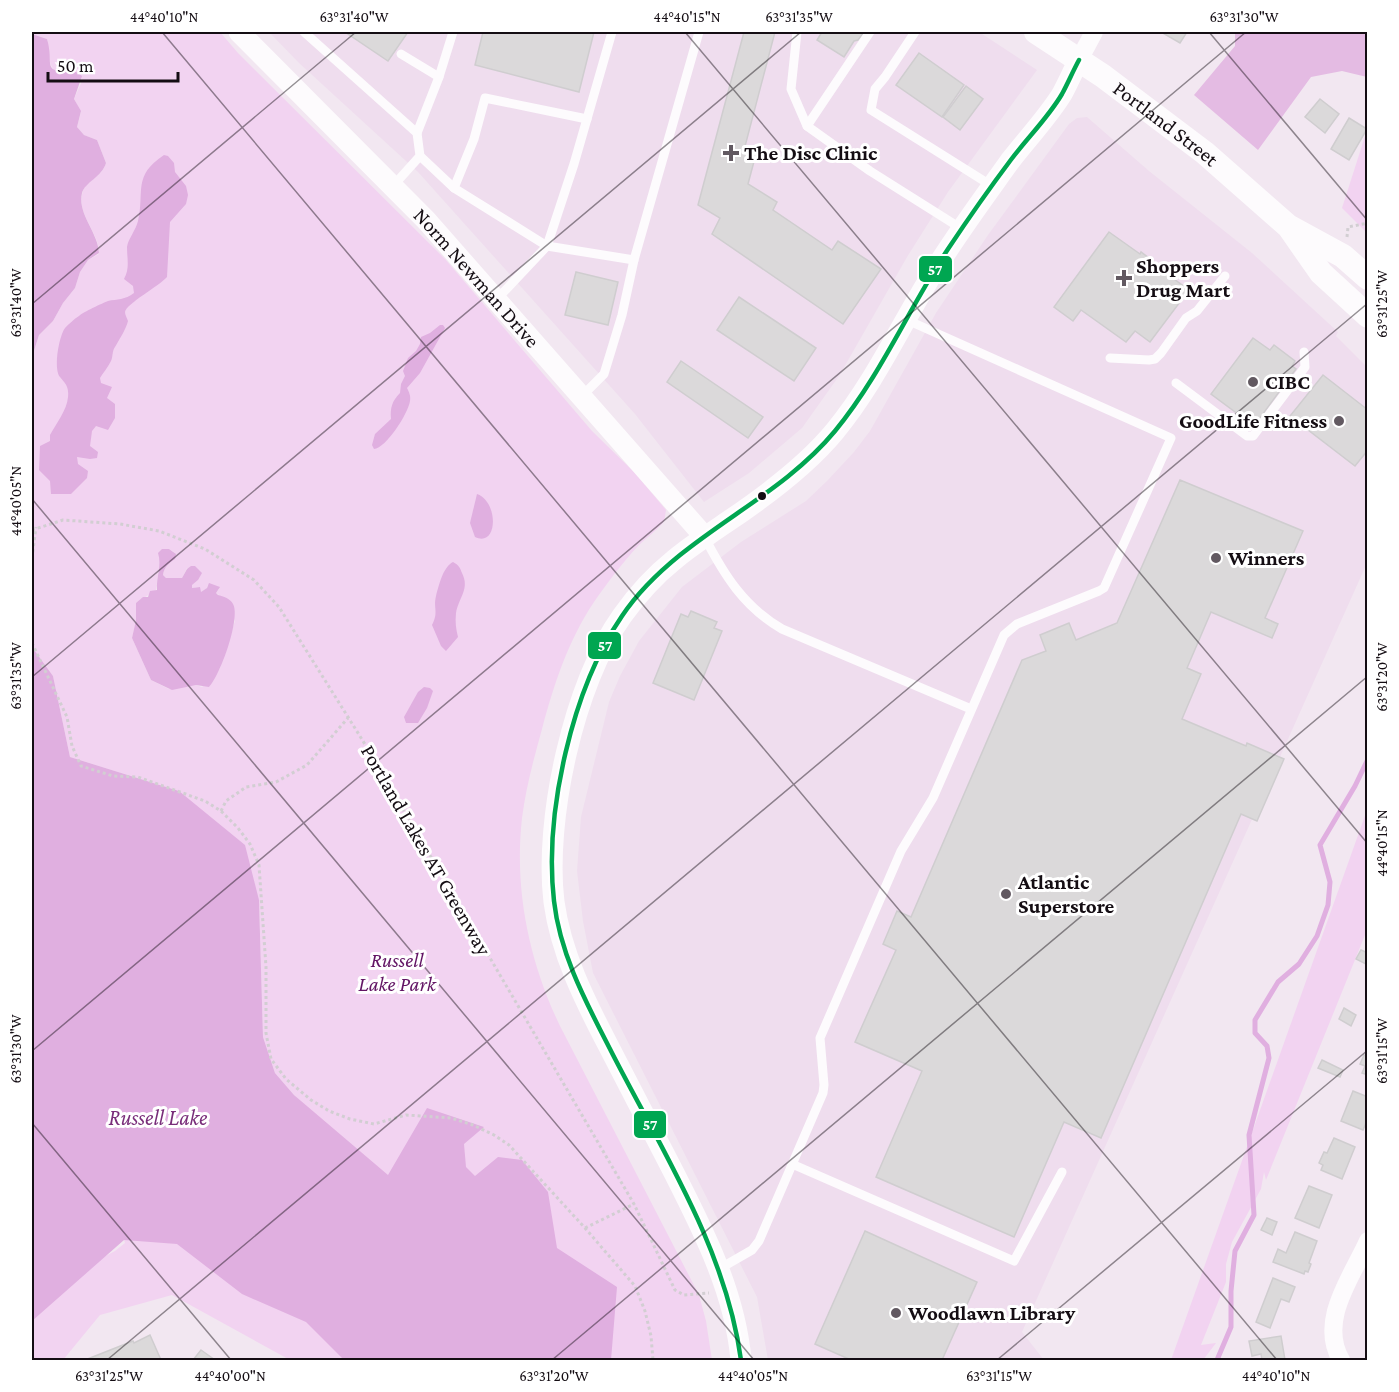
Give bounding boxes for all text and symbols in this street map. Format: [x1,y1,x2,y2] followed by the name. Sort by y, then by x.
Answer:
[130,9,198,25] text: 44°40'10"N
[319,9,389,25] text: 63°31'40"W
[653,9,721,25] text: 44°40'15"N
[765,9,833,25] text: 63°31'35"W
[1210,9,1279,25] text: 63°31'30"W
[48,45,178,83] scale bar
[57,56,94,76] text: 50 m
[1109,76,1224,172] street label: Portland Street
[744,141,878,165] place label: The Disc Clinic
[722,144,740,162] marker: The Disc Clinic
[409,203,545,353] street label: Norm Newman Drive
[1136,254,1230,302] place label: Shoppers Drug Mart
[918,255,953,283] line badge: 57
[927,261,943,278] text: 57
[8,268,24,338] text: 63°31'40"W
[1374,270,1390,338] text: 63°31'25"W
[1117,271,1131,285] marker: Shoppers Drug Mart
[1265,370,1310,394] place label: CIBC
[1246,375,1260,389] marker: CIBC
[1179,409,1327,433] place label: GoodLife Fitness
[1332,414,1346,428] marker: GoodLife Fitness
[8,466,24,536] text: 44°40'05"N
[756,490,768,502] unlabelled marker
[1227,546,1305,570] place label: Winners
[1209,551,1223,565] marker: Winners
[587,631,622,660] line badge: 57
[597,637,613,654] text: 57
[8,642,24,710] text: 63°31'35"W
[1374,642,1390,712] text: 63°31'20"W
[356,740,496,960] street label: Portland Lakes AT Greenway
[1374,809,1390,877] text: 44°40'15"N
[1017,870,1115,918] place label: Atlantic Superstore
[999,887,1013,901] marker: Atlantic Superstore
[358,948,437,996] park label: Russell Lake Park
[8,1014,24,1083] text: 63°31'30"W
[1374,1018,1390,1084] text: 63°31'15"W
[109,1105,208,1130] water label: Russell Lake
[633,1110,667,1139] line badge: 57
[642,1116,658,1133] text: 57
[907,1301,1076,1325] place label: Woodlawn Library
[889,1306,903,1320] marker: Woodlawn Library
[75,1368,143,1384] text: 63°31'25"W
[194,1368,266,1384] text: 44°40'00"N
[519,1368,589,1384] text: 63°31'20"W
[718,1368,788,1384] text: 44°40'05"N
[966,1368,1032,1384] text: 63°31'15"W
[1242,1368,1310,1384] text: 44°40'10"N

